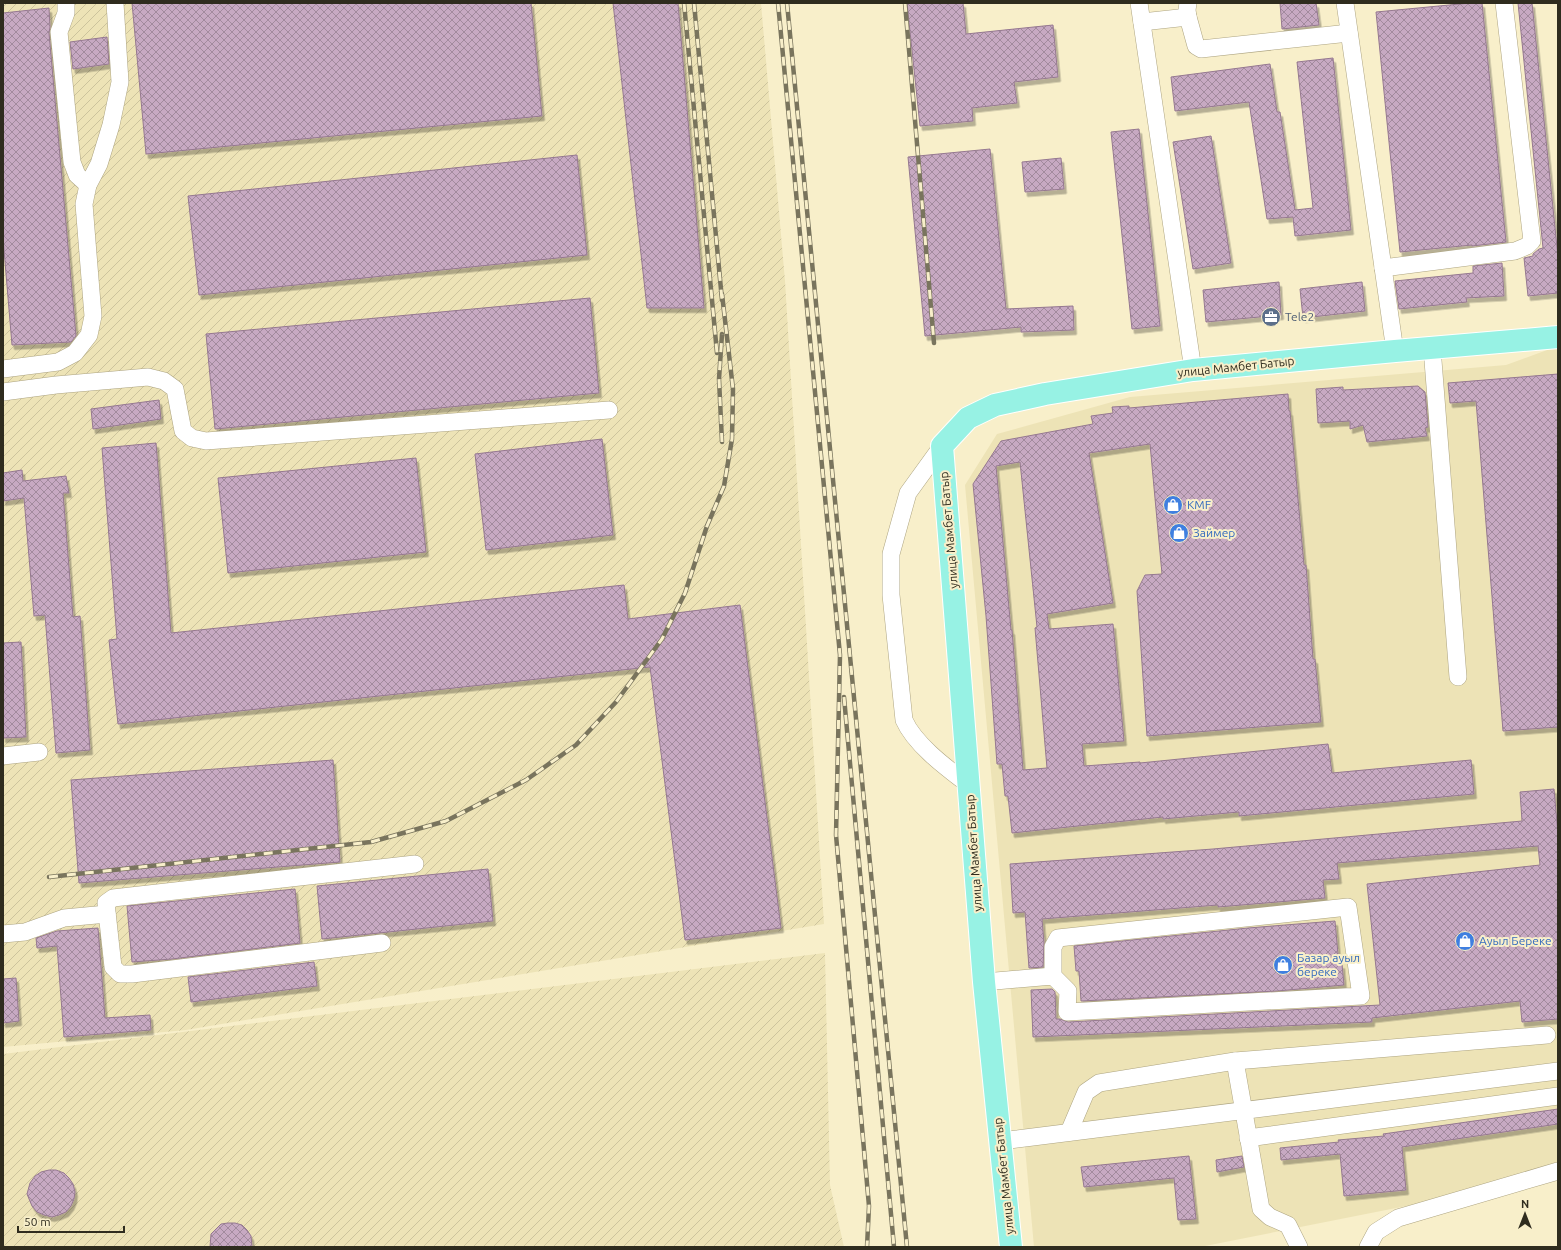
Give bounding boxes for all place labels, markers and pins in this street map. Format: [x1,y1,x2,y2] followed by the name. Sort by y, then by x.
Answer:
[1260,306,1282,328] office icon: Tele2
[1285,310,1314,323] place label: Tele2
[1162,494,1184,516] shop icon: KMF
[1187,498,1211,511] place label: KMF
[1168,522,1190,544] shop icon: Займер
[1193,526,1235,539] place label: Займер
[1454,930,1476,952] shop icon: Ауыл Береке
[1479,934,1552,947] place label: Ауыл Береке
[1297,951,1360,978] place label: Базар ауыл береке
[1272,954,1294,976] shop icon: Базар ауыл береке

